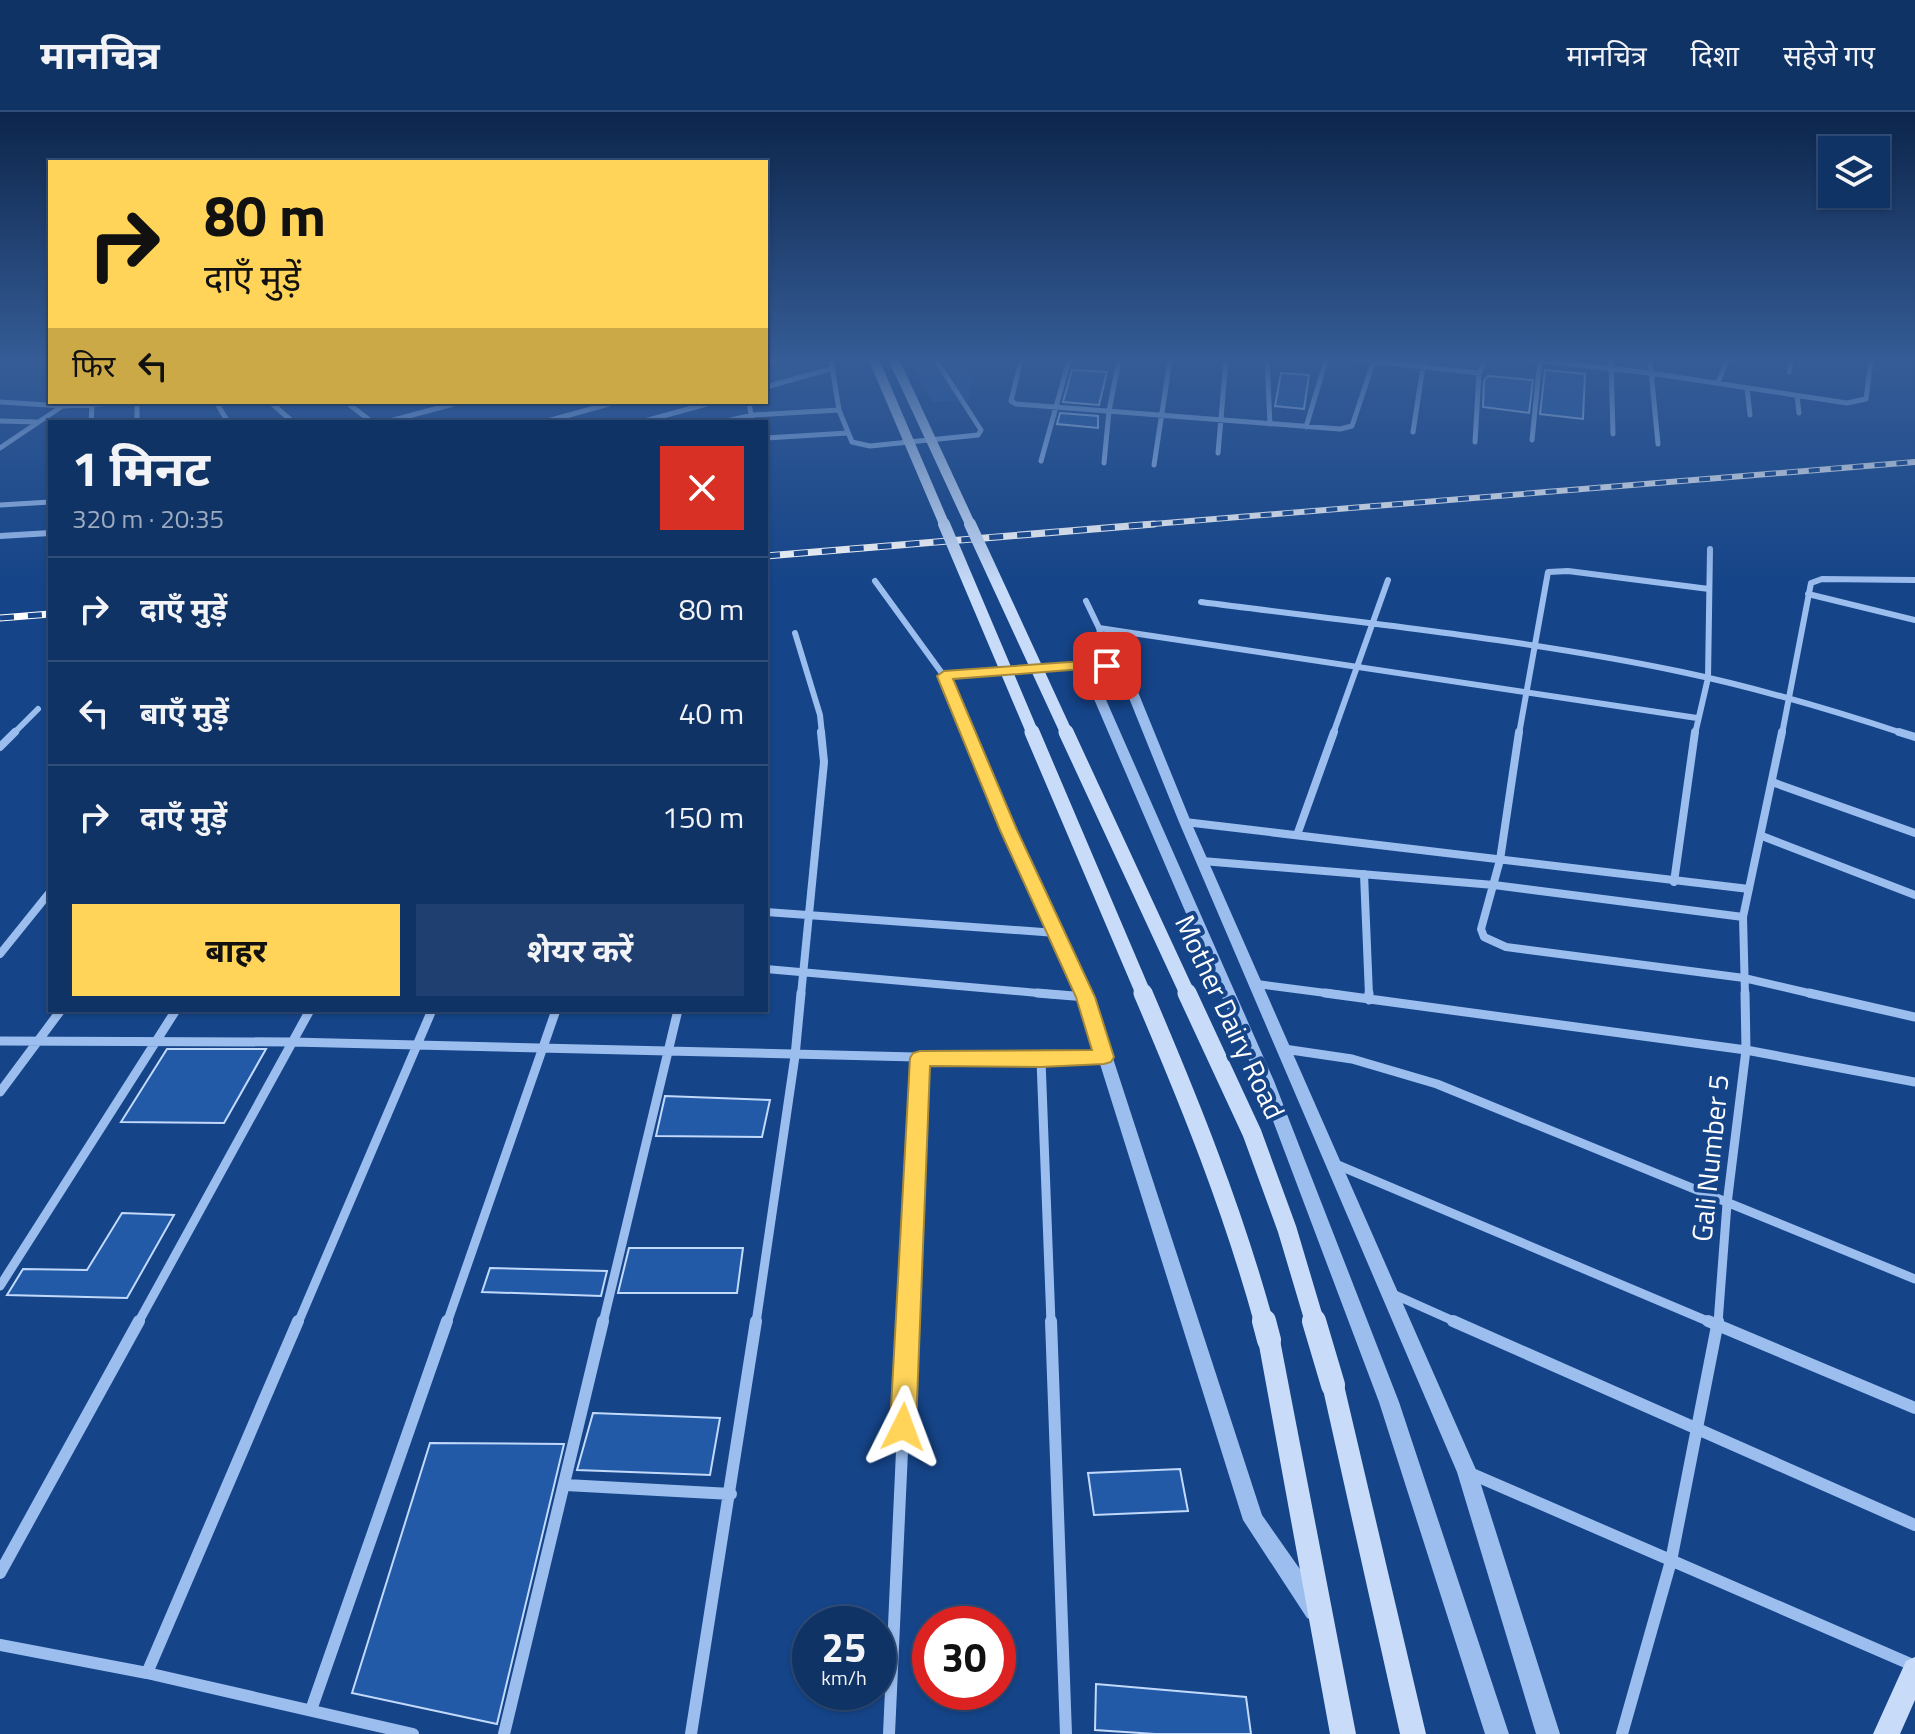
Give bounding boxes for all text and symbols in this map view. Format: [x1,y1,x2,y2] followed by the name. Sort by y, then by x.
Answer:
[40,26,160,84] text: मानचित्र
[1567,34,1647,77] text: मानचित्र
[1691,34,1739,77] text: दिशा
[1783,34,1875,77] text: सहेजे गए
[1818,136,1890,208] map controls
[1818,136,1890,208] button: layers
[204,173,326,258] text: 80 m
[72,192,176,296] icon: right
[204,250,301,305] text: दाएँ मुड़ें
[72,343,115,389] text: फिर
[131,344,175,388] icon: left
[72,432,210,505] text: 1 मिनट
[660,446,744,530] button: close
[72,499,224,538] text: 320 m · 20:35
[140,586,227,632] text: दाएँ मुड़ें
[679,586,744,632] text: 80 m
[72,587,116,631] icon: right
[1073,632,1141,700] pin
[1085,644,1129,688] icon: arrive
[140,690,229,736] text: बाएँ मुड़ें
[679,690,744,736] text: 40 m
[72,691,116,735] icon: left
[140,794,227,840] text: दाएँ मुड़ें
[662,794,744,840] text: 150 m
[72,795,116,839] icon: right
[72,904,400,996] button: बाहर
[416,904,744,996] button: शेयर करें
[1164,907,1297,1126] street label: Mother Dairy Road
[1679,1072,1740,1244] street label: Gali Number 5
[861,1385,945,1469] position arrow
[912,1606,1016,1710] speed limit sign: 30
[822,1617,866,1678] text: 25
[821,1662,867,1693] text: km/h

